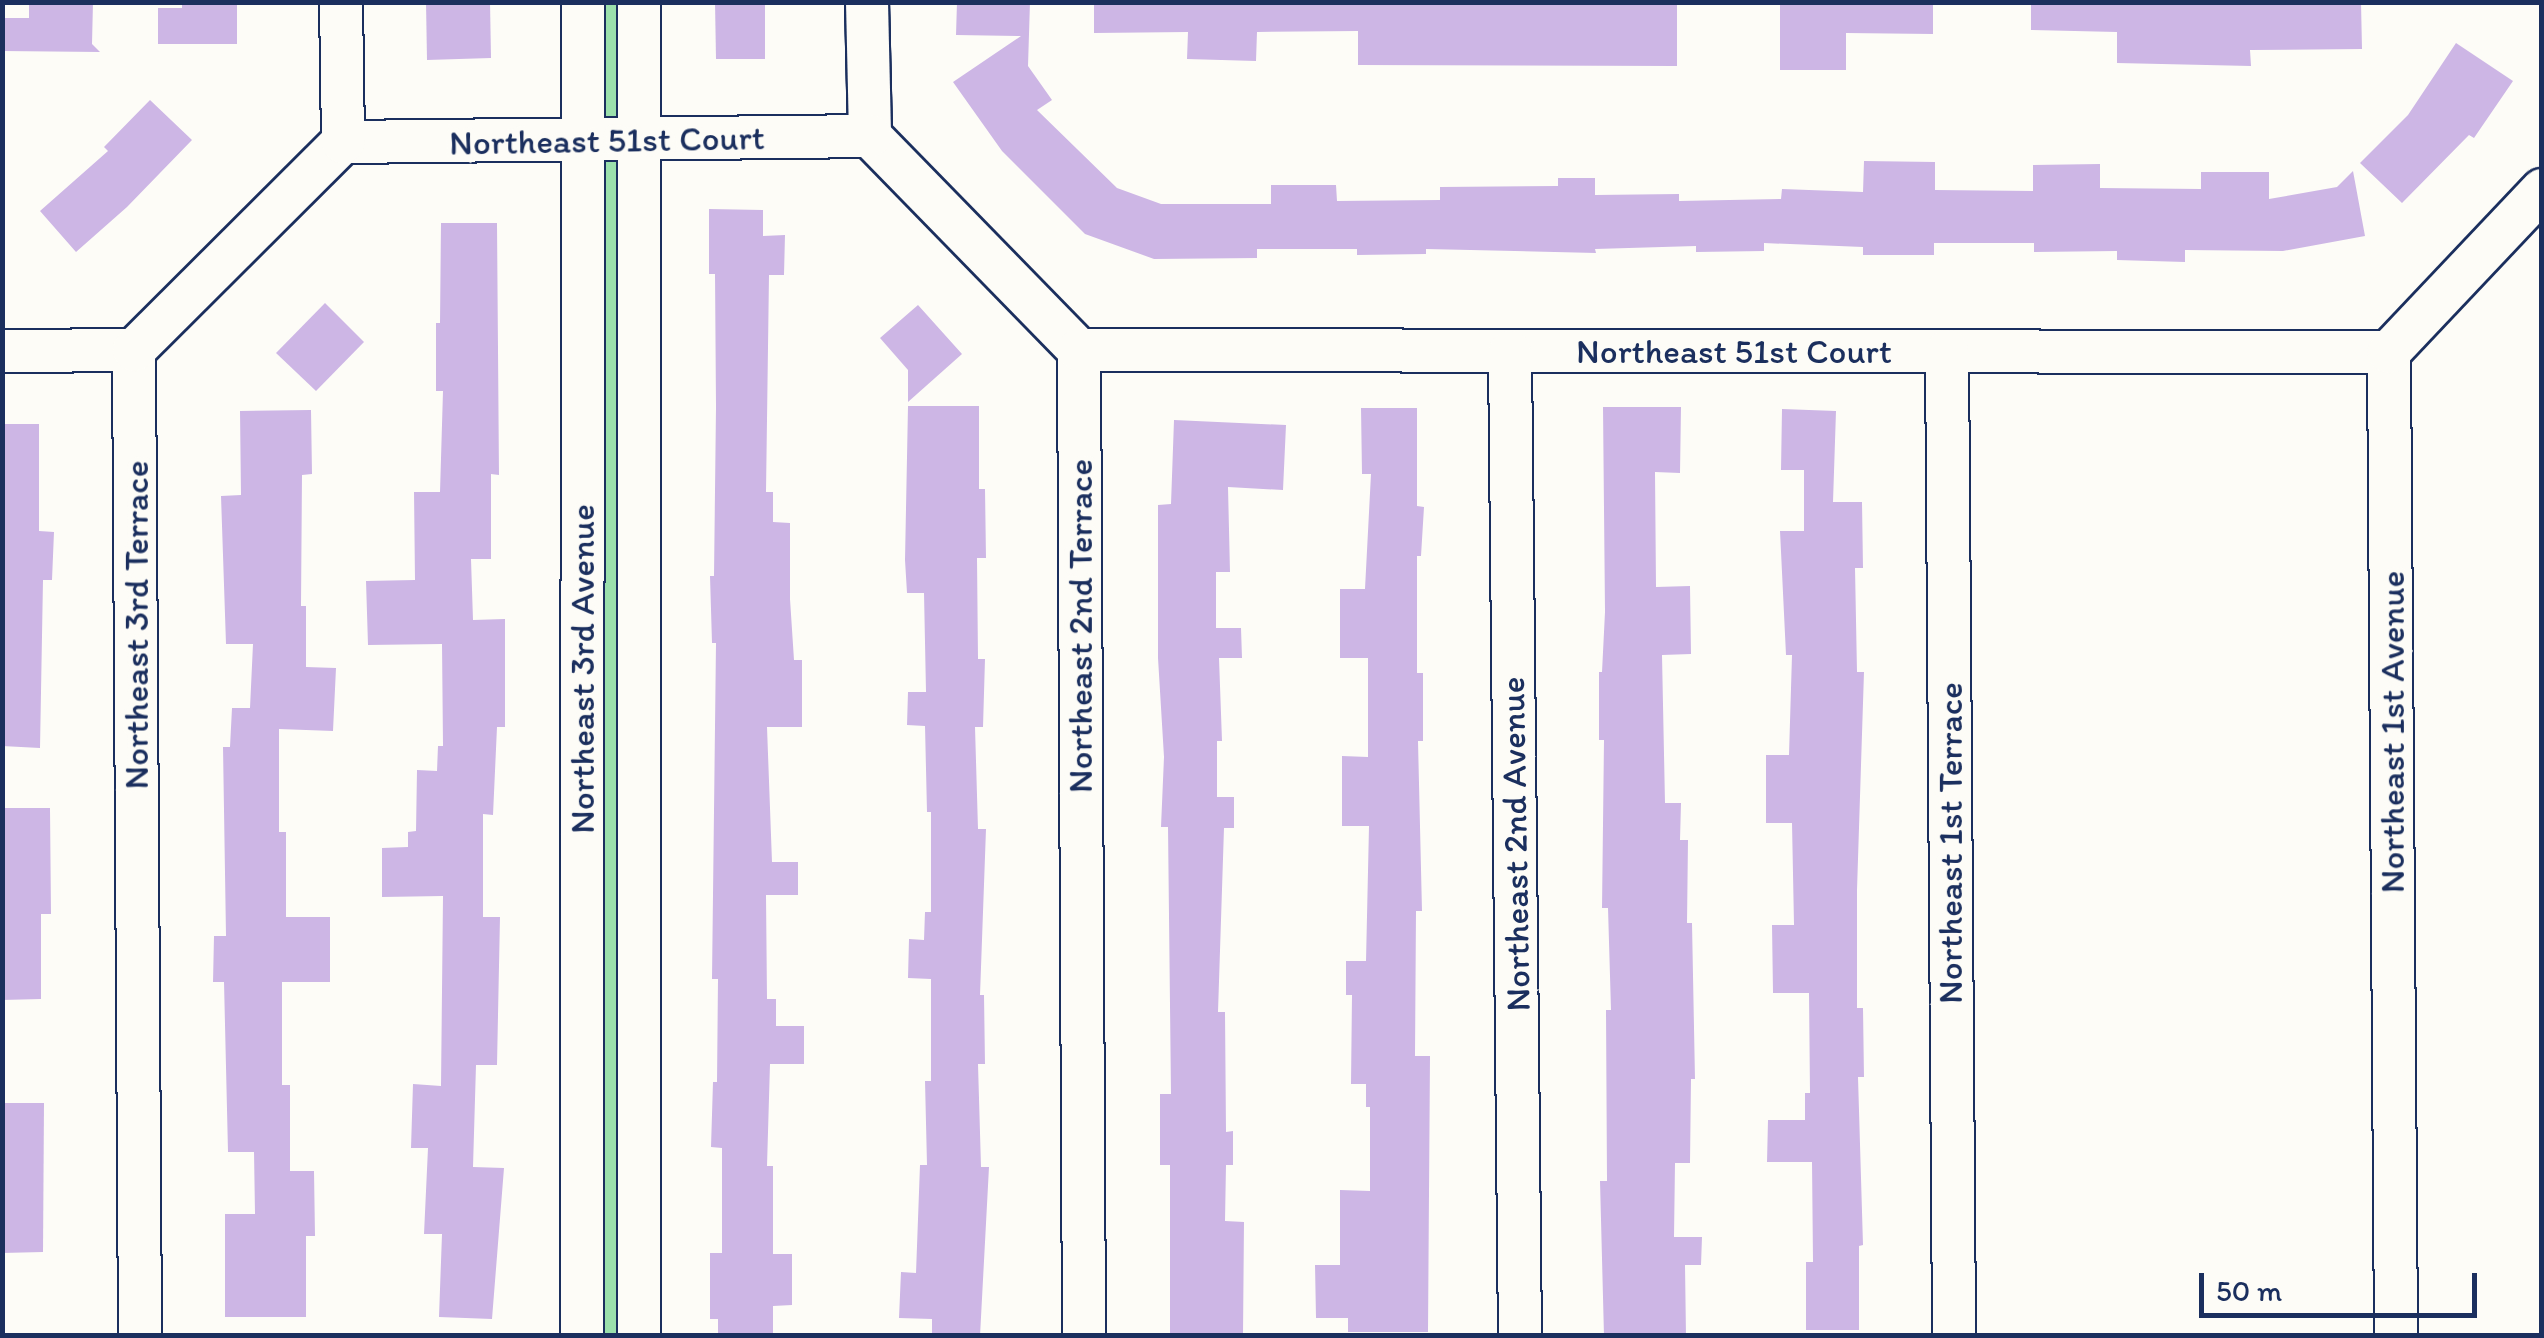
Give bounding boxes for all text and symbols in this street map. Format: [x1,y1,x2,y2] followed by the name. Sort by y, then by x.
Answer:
[449,116,765,164] street label: Northeast 51st Court
[1576,330,1892,372] street label: Northeast 51st Court
[1059,459,1101,793] street label: Northeast 2nd Terrace
[115,461,157,789] street label: Northeast 3rd Terrace
[561,505,603,833] street label: Northeast 3rd Avenue
[2371,572,2413,892] street label: Northeast 1st Avenue
[1491,677,1539,1011] street label: Northeast 2nd Avenue
[1929,682,1971,1004] street label: Northeast 1st Terrace
[2204,1253,2482,1315] scale bar
[2216,1272,2282,1309] text: 50 m

